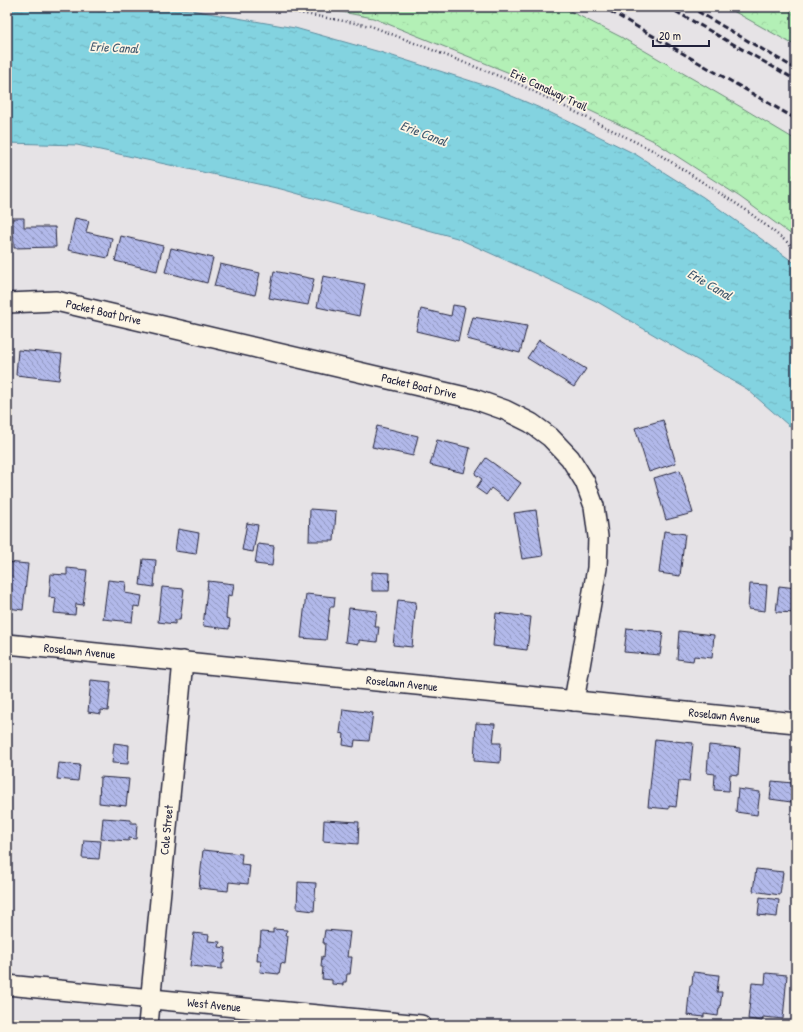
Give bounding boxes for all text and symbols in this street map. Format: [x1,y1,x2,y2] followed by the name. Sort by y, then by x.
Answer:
[653,22,709,48] scale bar
[659,27,681,44] text: 20 m
[89,37,139,57] water label: Erie Canal
[508,64,591,115] street label: Erie Canalway Trail
[398,116,450,150] water label: Erie Canal
[685,264,736,304] water label: Erie Canal
[64,295,143,329] street label: Packet Boat Drive
[380,369,459,403] street label: Packet Boat Drive
[43,639,117,663] street label: Roselawn Avenue
[365,671,439,695] street label: Roselawn Avenue
[688,703,761,727] street label: Roselawn Avenue
[155,803,177,856] street label: Cole Street
[186,993,242,1016] street label: West Avenue

